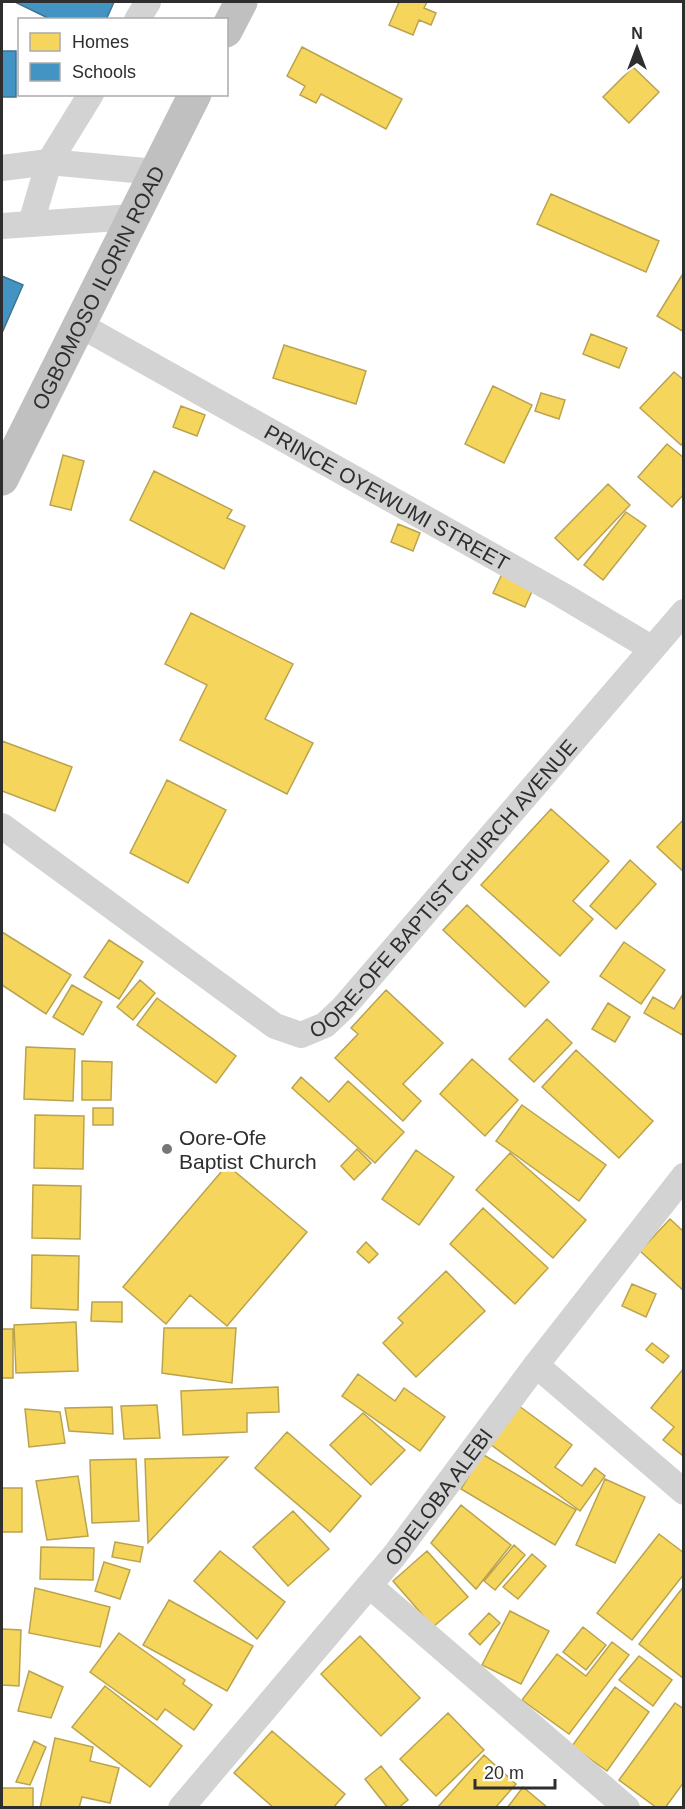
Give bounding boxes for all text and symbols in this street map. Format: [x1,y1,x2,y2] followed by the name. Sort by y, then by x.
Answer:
[18,18,228,96] legend
[607,18,667,78] north arrow
[631,25,643,42] text: N
[72,32,129,52] text: Homes
[72,62,136,82] text: Schools
[27,162,169,413] street label: OGBOMOSO ILORIN ROAD
[261,419,514,575] street label: PRINCE OYEWUMI STREET
[306,734,581,1042] street label: OORE-OFE BAPTIST CHURCH AVENUE
[179,1126,317,1173] place label: Oore-Ofe Baptist Church
[160,1142,174,1156] marker: Oore-Ofe Baptist Church
[380,1424,497,1570] street label: ODELOBA ALEBI
[475,1752,554,1790] scale bar
[484,1763,524,1783] text: 20 m

